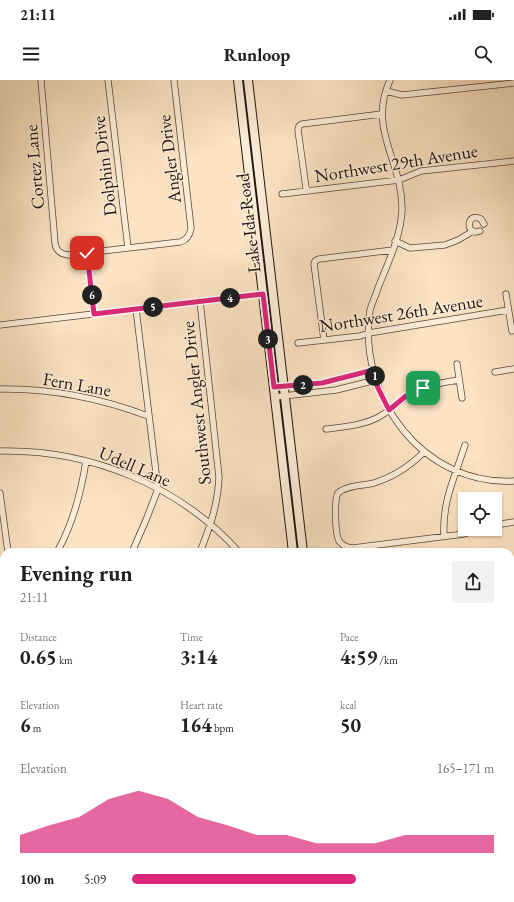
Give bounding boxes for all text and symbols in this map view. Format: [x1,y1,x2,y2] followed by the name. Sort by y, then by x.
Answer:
[20,5,56,24] text: 21:11
[20,43,42,65] icon: menu
[224,43,290,66] text: Runloop
[472,43,494,65] icon: search
[152,113,186,206] street label: Angler Drive
[86,115,122,217] street label: Dolphin Drive
[19,124,49,210] street label: Cortez Lane
[313,139,479,187] street label: Northwest 29th Avenue
[230,171,266,274] street label: Lake Ida Road
[70,236,104,270] pin
[76,242,98,264] icon: check
[82,285,102,305] pin: 6
[89,288,95,302] text: 6
[220,288,240,308] pin: 4
[318,289,484,337] street label: Northwest 26th Avenue
[227,291,233,305] text: 4
[143,297,163,317] pin: 5
[150,300,156,314] text: 5
[176,320,216,486] street label: Southwest Angler Drive
[258,329,278,349] pin: 3
[265,332,271,346] text: 3
[365,366,385,386] pin: 1
[41,367,113,401] street label: Fern Lane
[372,369,378,383] text: 1
[406,371,440,405] pin
[293,375,313,395] pin: 2
[412,377,434,399] icon: arrive
[300,378,306,392] text: 2
[96,441,174,491] street label: Udell Lane
[458,492,502,536] map controls
[458,492,502,536] button: locate
[20,559,133,588] text: Evening run
[452,561,494,603] button: share
[20,589,48,606] text: 21:11
[20,630,57,644] text: Distance
[180,630,203,644] text: Time
[340,630,358,644] text: Pace
[20,644,57,670] text: 0.65
[180,644,217,670] text: 3:14
[340,644,377,670] text: 4:59
[57,653,73,667] text: km
[377,653,398,667] text: /km
[20,698,60,712] text: Elevation
[180,698,223,712] text: Heart rate
[340,698,357,712] text: kcal
[20,712,31,738] text: 6
[180,712,212,738] text: 164
[340,712,361,738] text: 50
[31,721,41,735] text: m
[212,721,234,735] text: bpm
[20,760,67,777] text: Elevation
[437,760,494,777] text: 165–171 m
[20,871,54,888] text: 100 m
[84,871,106,888] text: 5:09

